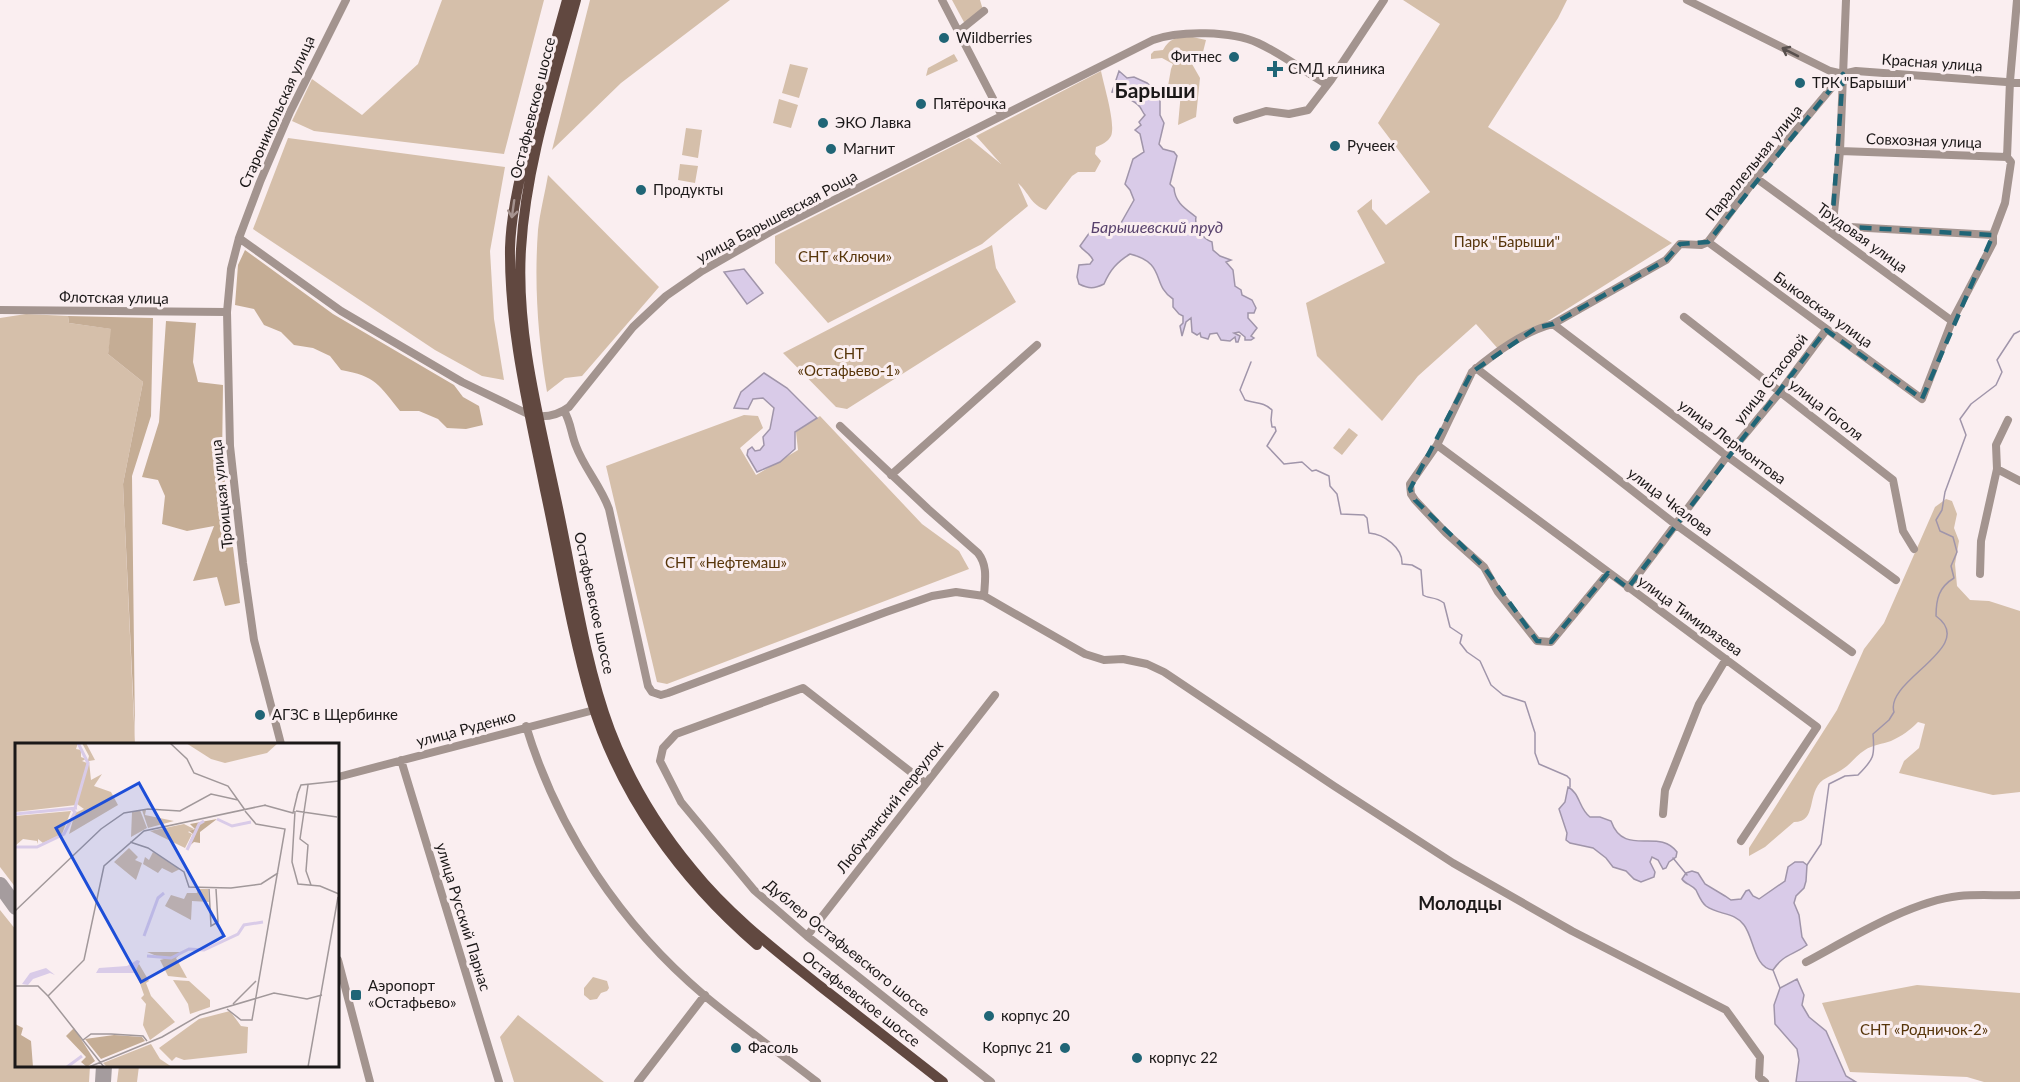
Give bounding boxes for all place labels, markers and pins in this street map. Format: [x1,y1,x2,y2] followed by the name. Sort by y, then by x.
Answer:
[956,28,1032,46] place label: Wildberries
[937,31,951,45] marker: Wildberries
[1171,47,1222,65] place label: Фитнес
[1227,50,1241,64] marker: Фитнес
[1288,59,1385,77] place label: СМД клиника
[1266,60,1284,78] marker: СМД клиника
[1812,73,1912,91] place label: ТРК "Барыши"
[1793,76,1807,90] marker: ТРК "Барыши"
[933,94,1006,112] place label: Пятёрочка
[914,97,928,111] marker: Пятёрочка
[835,113,911,131] place label: ЭКО Лавка
[816,116,830,130] marker: ЭКО Лавка
[1347,136,1395,154] place label: Ручеек
[843,139,895,157] place label: Магнит
[1328,139,1342,153] marker: Ручеек
[824,142,838,156] marker: Магнит
[653,180,723,198] place label: Продукты
[634,183,648,197] marker: Продукты
[272,705,398,723] place label: АГЗС в Щербинке
[253,708,267,722] marker: АГЗС в Щербинке
[368,976,457,1011] place label: Аэропорт «Остафьево»
[349,988,363,1002] marker: Аэропорт «Остафьево»
[1001,1006,1070,1024] place label: корпус 20
[982,1009,996,1023] marker: корпус 20
[748,1038,798,1056] place label: Фасоль
[982,1038,1053,1056] place label: Корпус 21
[729,1041,743,1055] marker: Фасоль
[1058,1041,1072,1055] marker: Корпус 21
[1149,1048,1218,1066] place label: корпус 22
[1130,1051,1144,1065] marker: корпус 22

